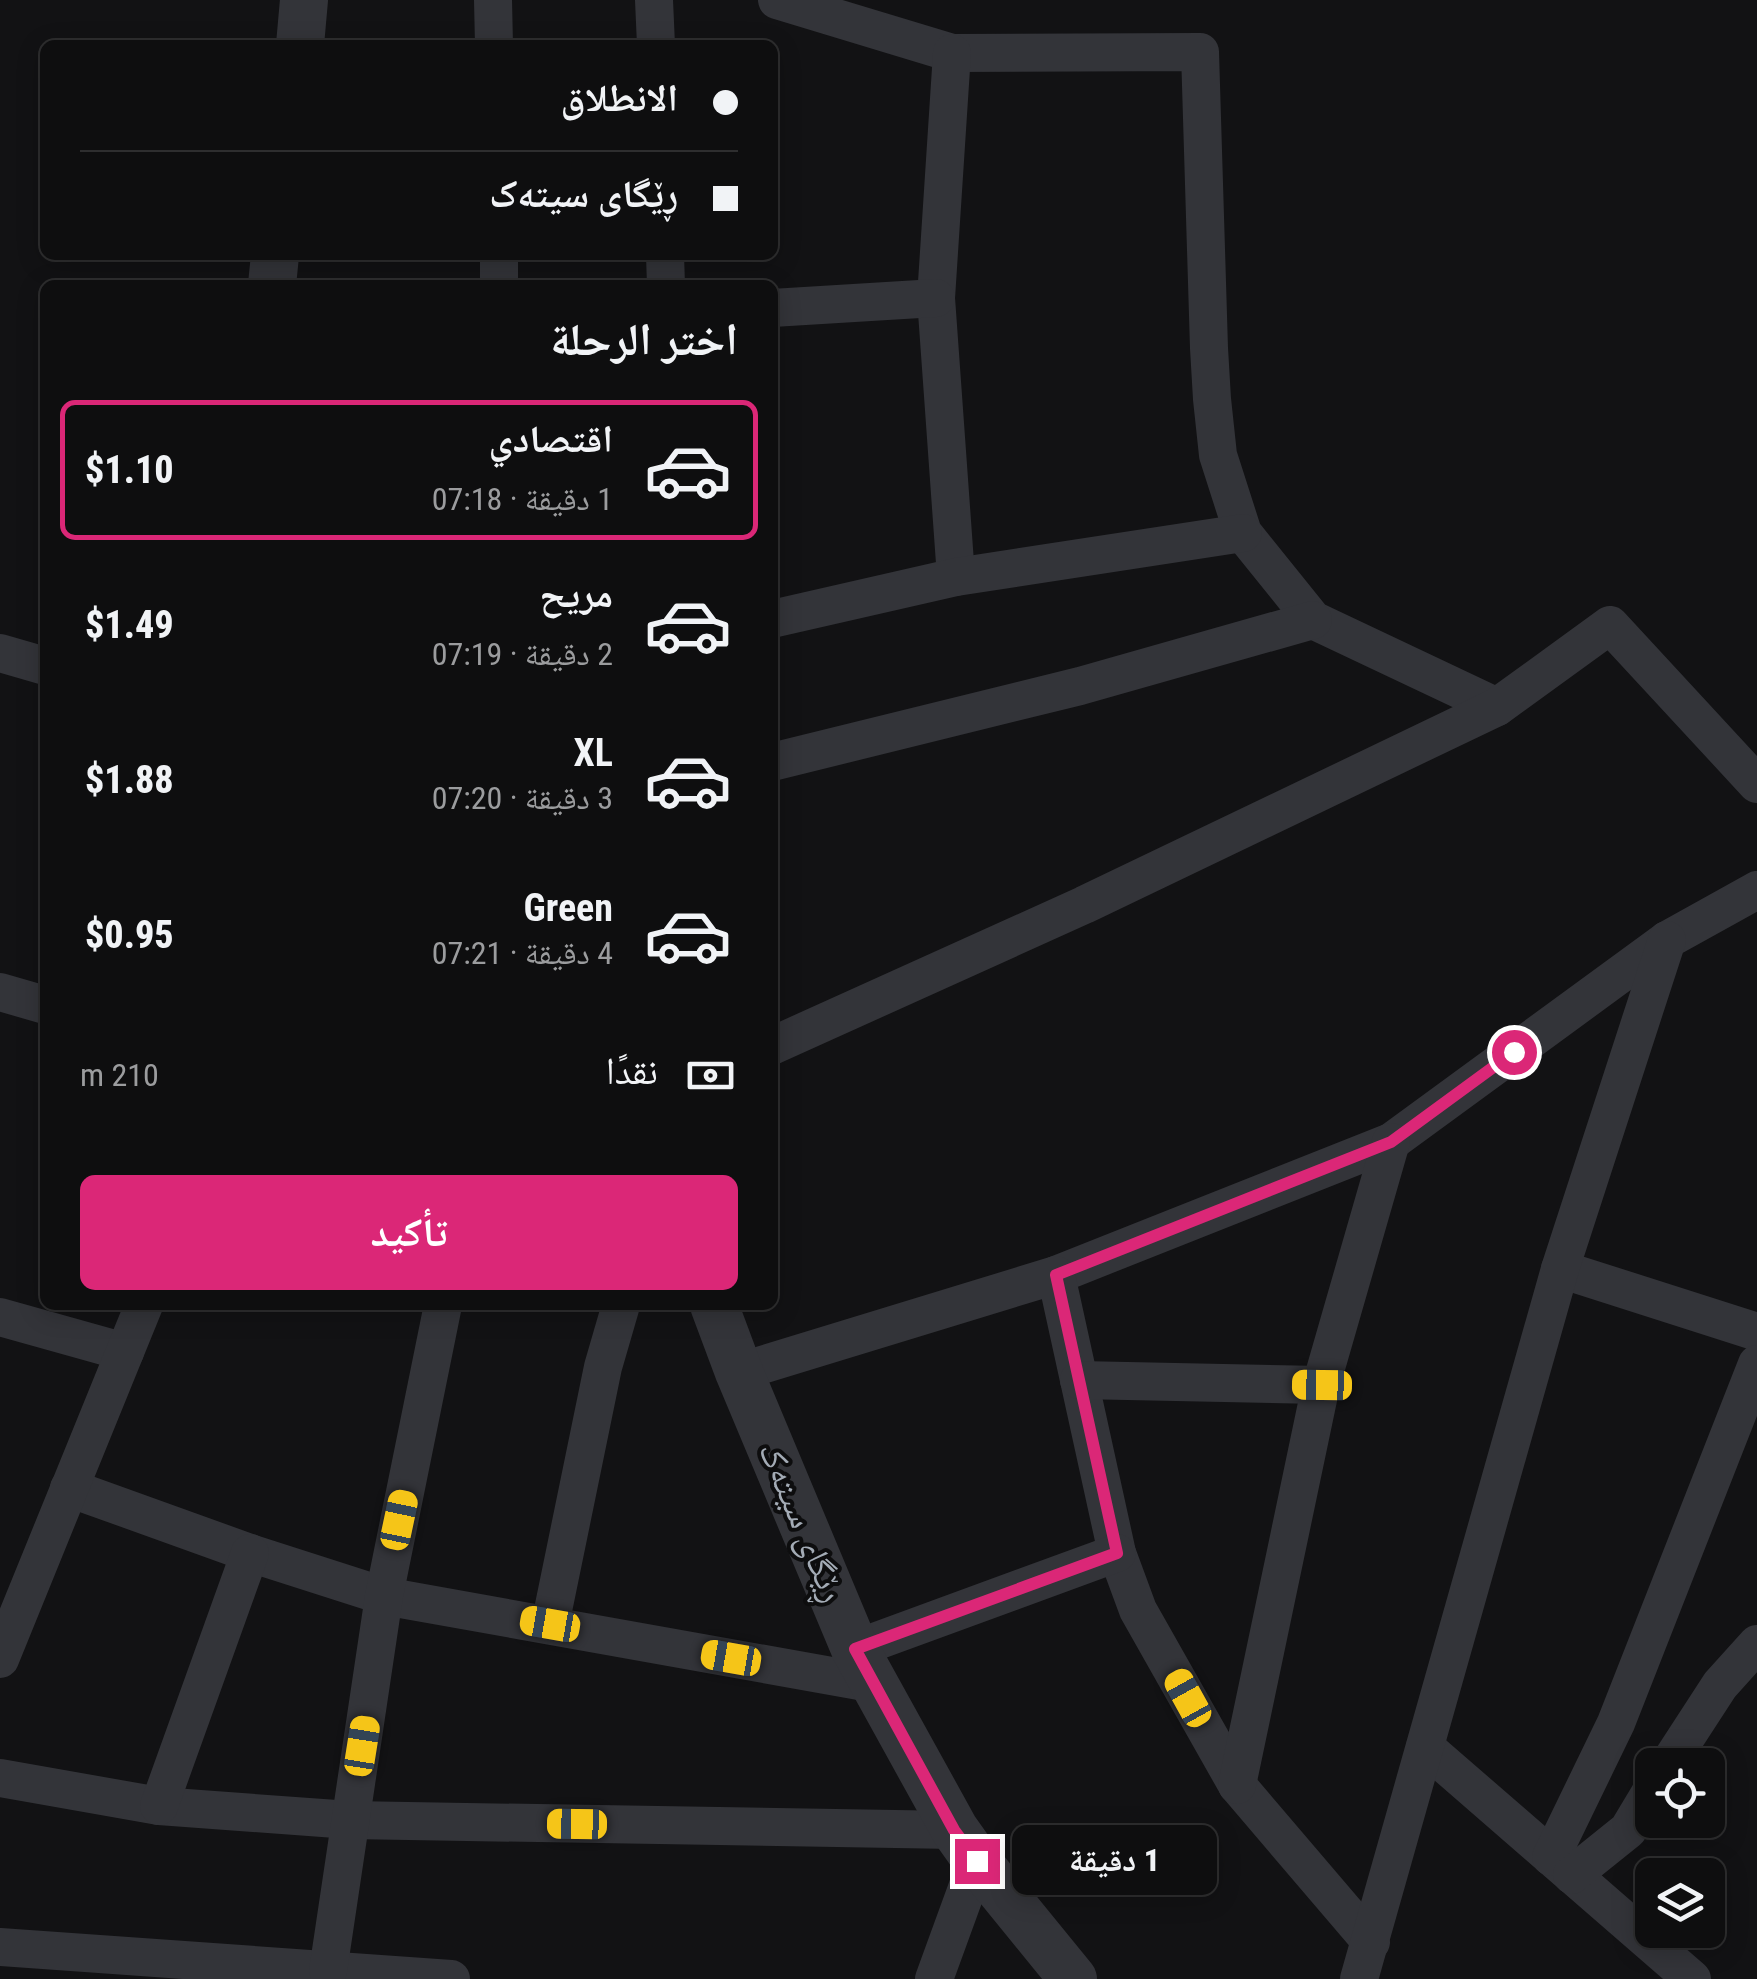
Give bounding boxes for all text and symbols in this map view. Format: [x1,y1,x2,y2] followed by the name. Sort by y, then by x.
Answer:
[560,76,678,120] text: الانطلاق
[489,172,678,216] text: ڕێگای سیتەک
[550,313,738,366] text: اختر الرحلة
[489,417,613,461] text: اقتصادي
[643,425,733,515] icon: car
[85,448,174,492] text: $1.10
[432,480,613,518] text: 1 دقيقة · 07:18
[539,572,613,616] text: مريح
[643,580,733,670] icon: car
[85,603,174,647] text: $1.49
[432,635,613,673] text: 2 دقيقة · 07:19
[574,731,613,775] text: XL
[643,735,733,825] icon: car
[85,758,174,802] text: $1.88
[432,779,613,817] text: 3 دقيقة · 07:20
[523,886,613,930] text: Green
[643,890,733,980] icon: car
[85,913,174,957] text: $0.95
[432,934,613,972] text: 4 دقيقة · 07:21
[1492,1030,1537,1075] route start
[683,1048,738,1103] icon: cash
[606,1049,658,1093] text: نقدًا
[80,1056,159,1094] text: 210 m
[80,1175,738,1290] button: تأكيد
[1292,1369,1352,1401] car
[744,1436,854,1611] street label: ڕێگای سیتەک
[378,1488,420,1552] car
[518,1604,582,1644] car
[699,1638,763,1678] car
[1160,1664,1216,1732] car
[342,1714,382,1778] car
[1635,1748,1725,1948] map controls
[1635,1748,1725,1838] button: locate
[547,1808,607,1840] car
[1012,1826,1217,1896] callout: 1 دقيقة
[955,1839,1000,1884] route end
[1069,1841,1160,1879] text: 1 دقيقة
[1635,1858,1725,1948] button: layers

